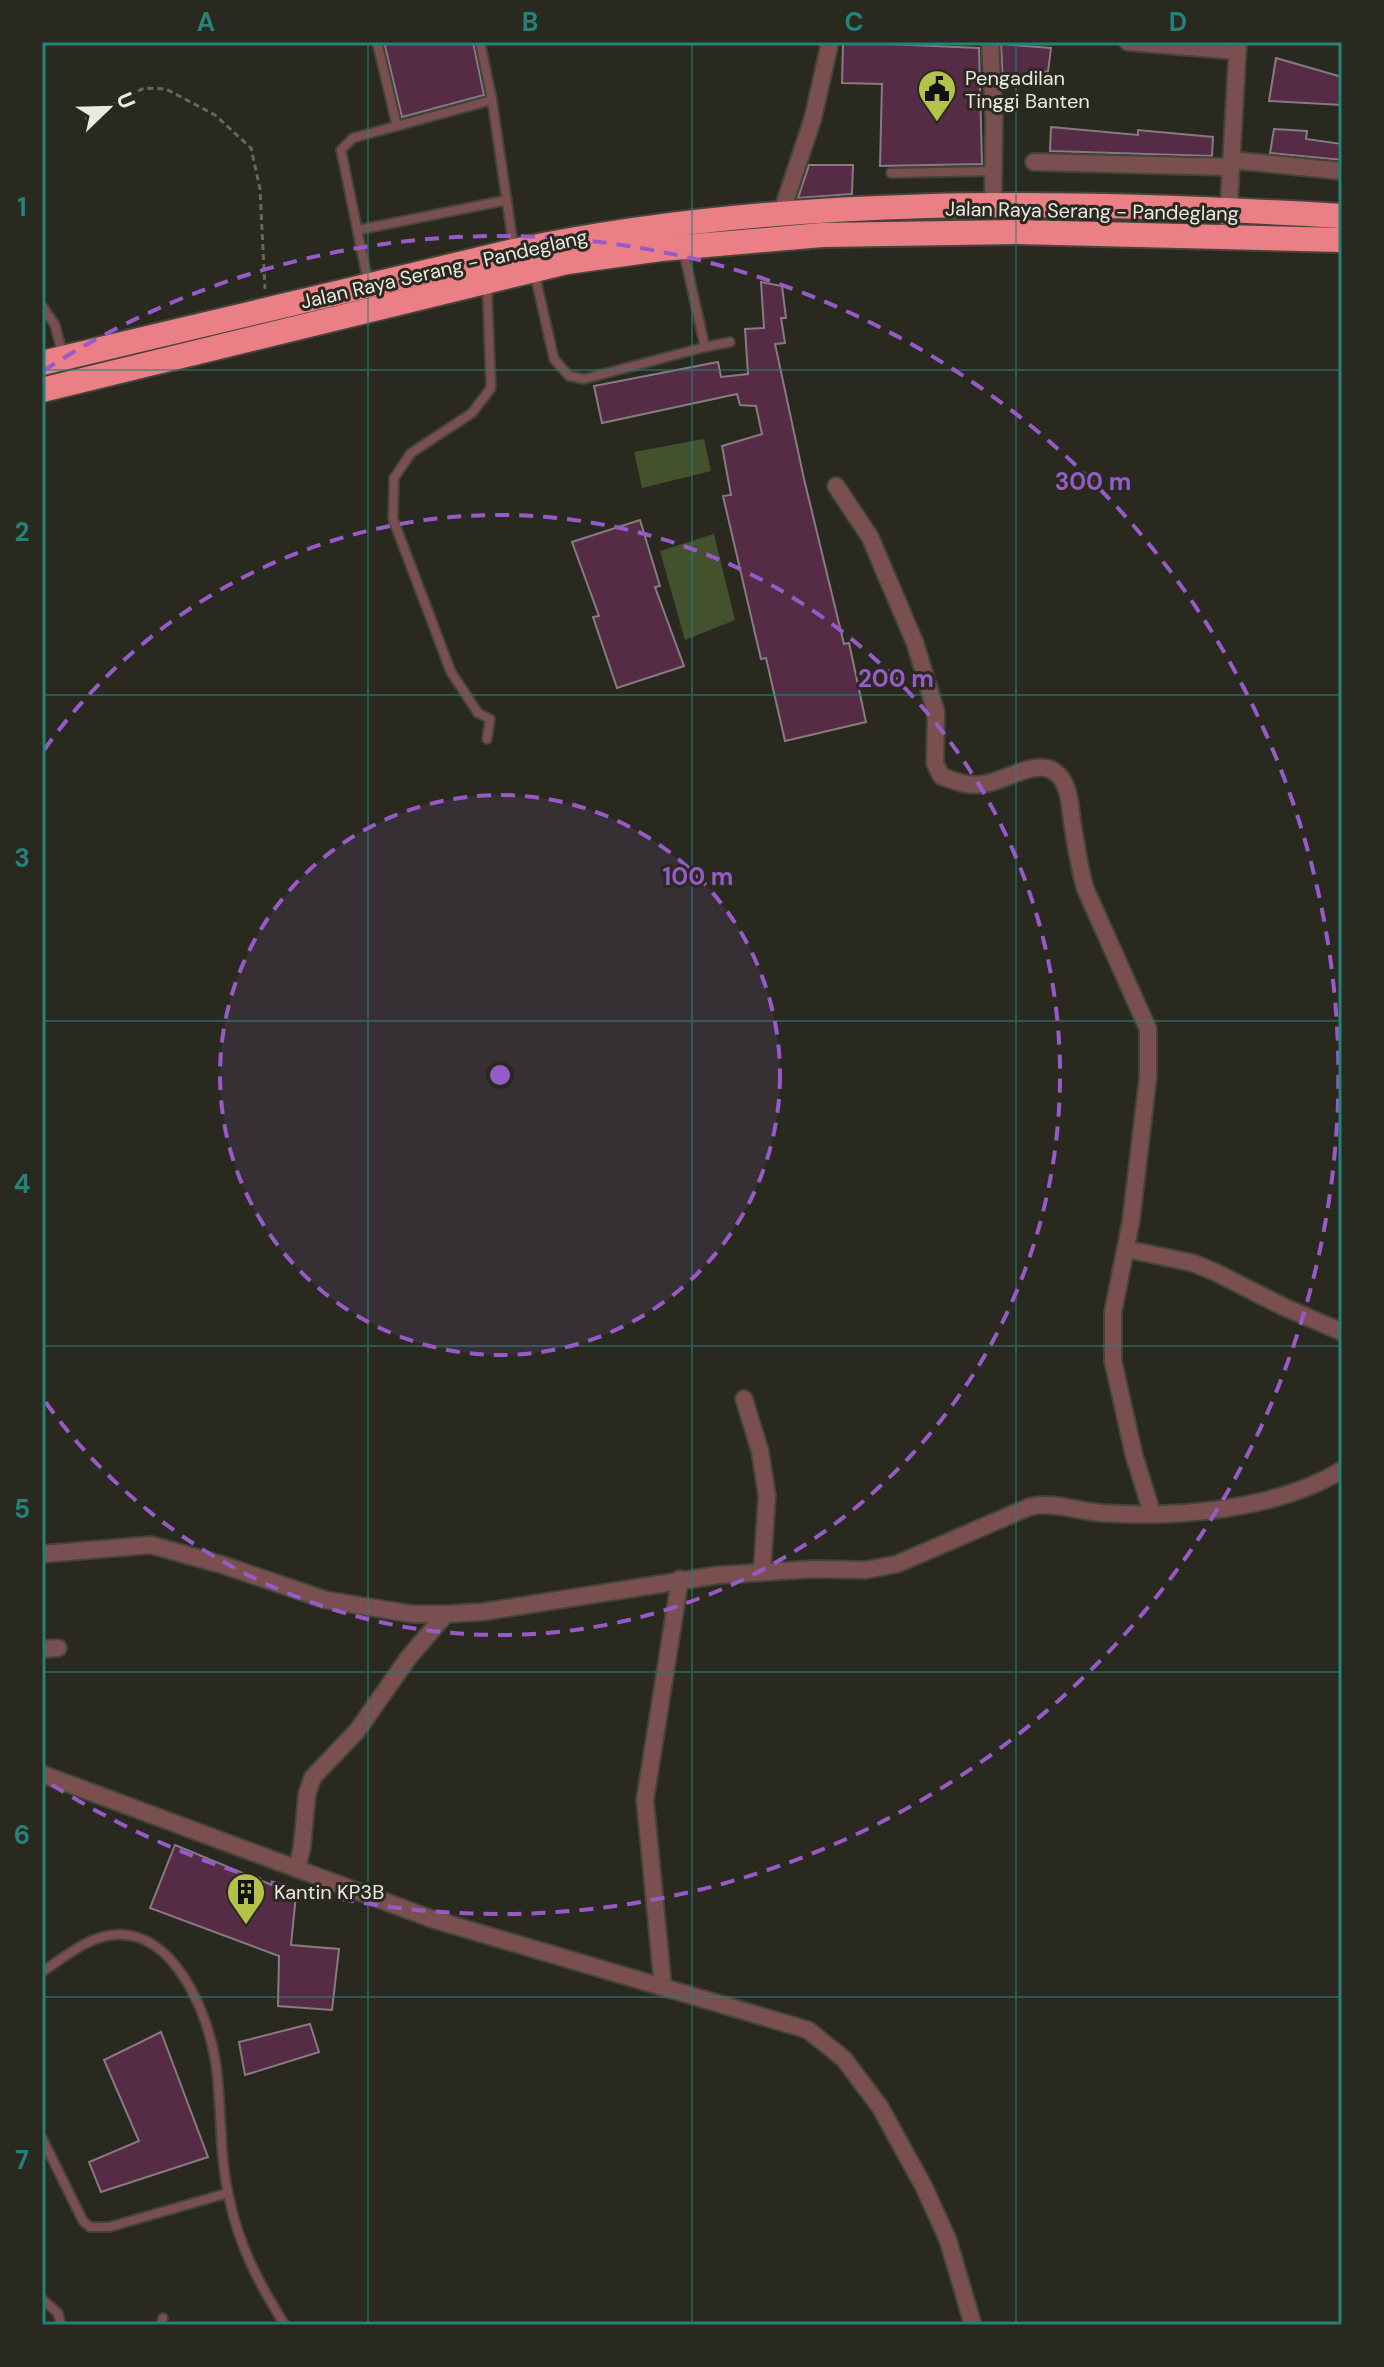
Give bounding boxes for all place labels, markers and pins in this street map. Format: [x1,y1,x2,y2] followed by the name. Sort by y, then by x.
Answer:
[965,65,1090,114] place label: Pengadilan Tinggi Banten
[916,68,958,123] public building icon: Pengadilan Tinggi Banten
[486,1061,514,1089] centre of rings
[225,1871,267,1926] building icon: Kantin KP3B
[274,1879,384,1905] place label: Kantin KP3B

